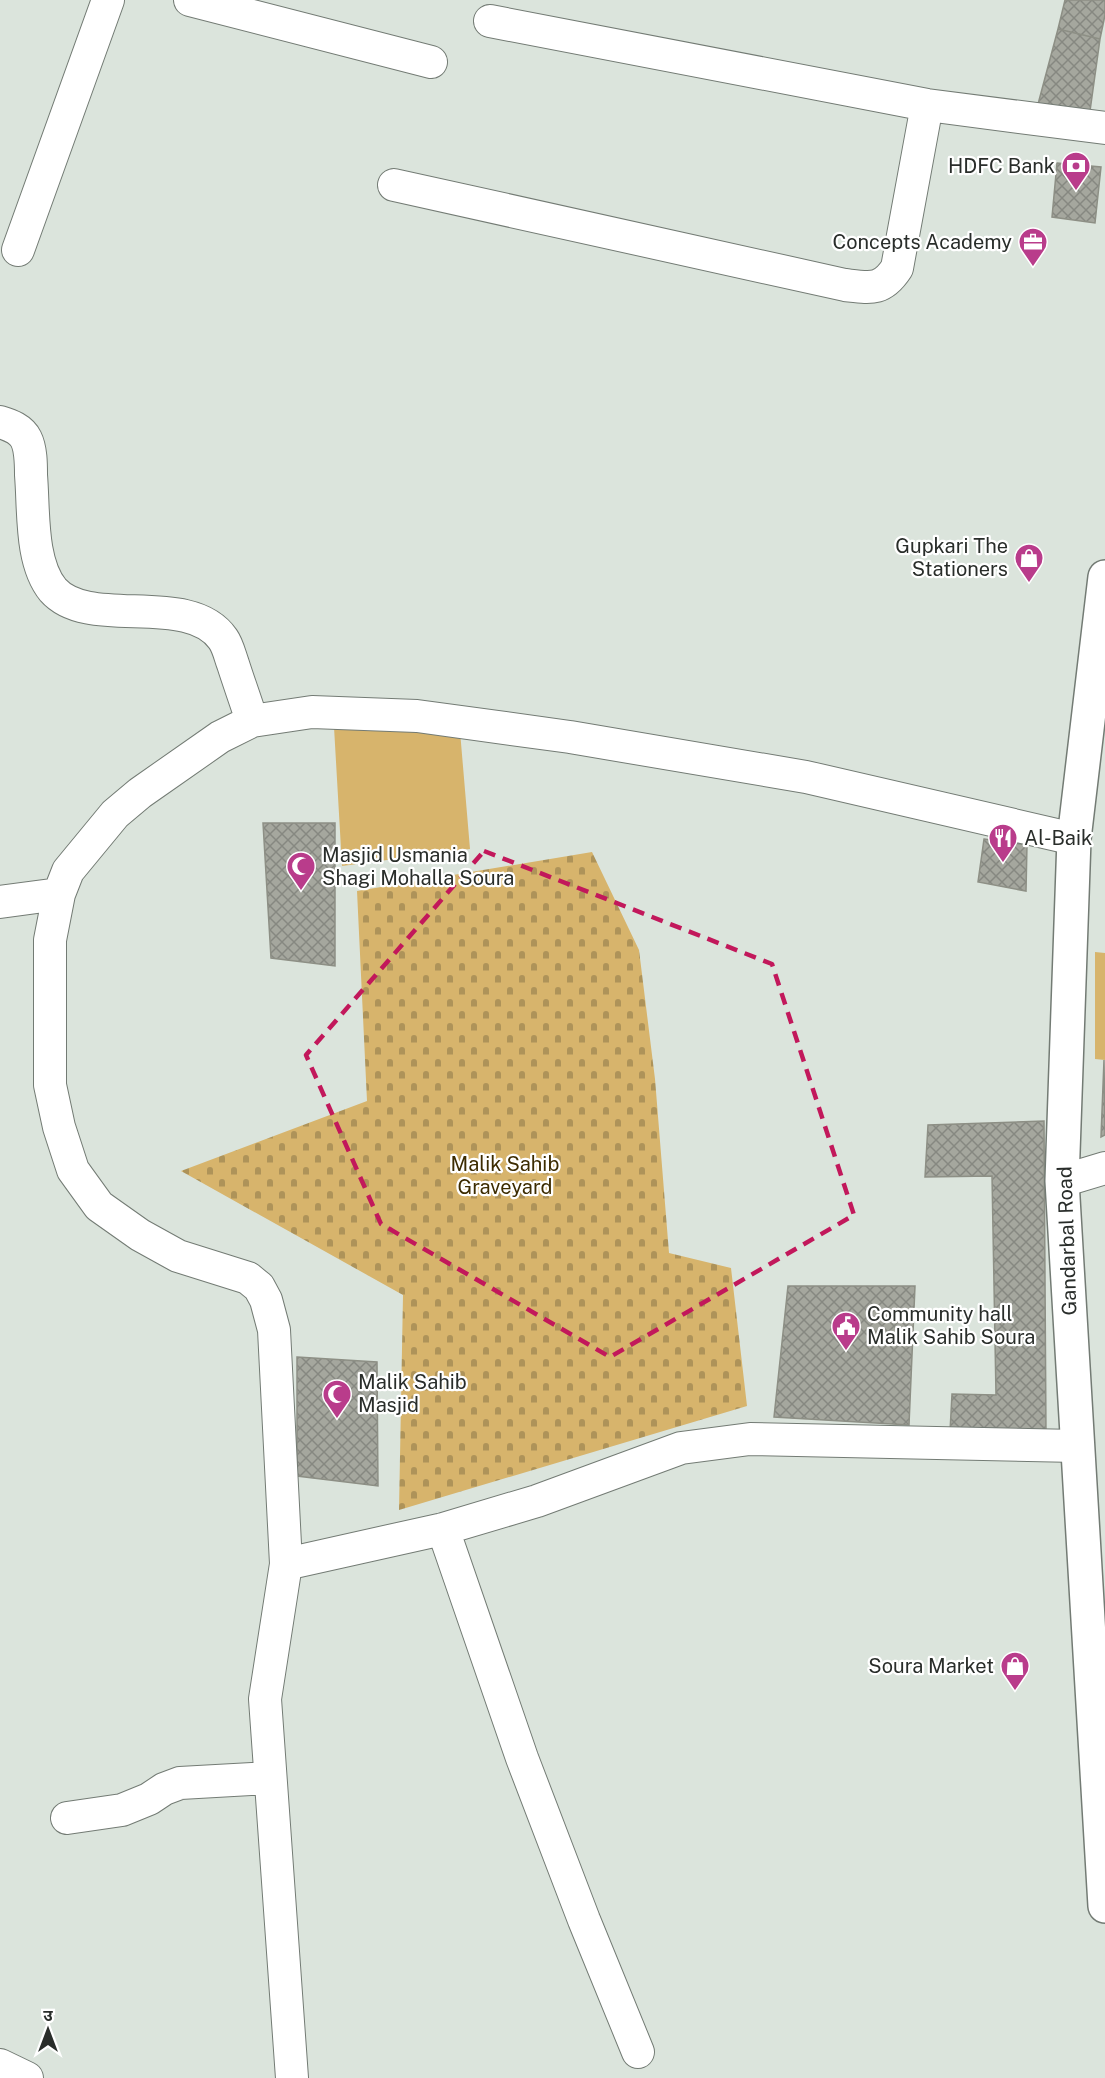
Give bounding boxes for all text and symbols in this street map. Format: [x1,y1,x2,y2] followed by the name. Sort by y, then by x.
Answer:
[1060,150,1092,192] bank icon: HDFC Bank
[948,154,1055,178] place label: HDFC Bank
[1017,226,1049,268] office icon: Concepts Academy
[833,230,1012,254] place label: Concepts Academy
[895,534,1008,581] place label: Gupkari The Stationers
[1013,542,1045,584] shop icon: Gupkari The Stationers
[987,822,1019,864] restaurant icon: Al-Baik
[1024,826,1092,850] place label: Al-Baik
[322,843,514,890] place label: Masjid Usmania Shagi Mohalla Soura
[285,850,317,892] mosque icon: Masjid Usmania Shagi Mohalla Soura
[451,1152,559,1199] park label: Malik Sahib Graveyard
[1052,1166,1082,1316] street label: Gandarbal Road
[867,1302,1035,1349] place label: Community hall Malik Sahib Soura
[830,1310,862,1352] public building icon: Community hall Malik Sahib Soura
[358,1370,467,1417] place label: Malik Sahib Masjid
[321,1378,353,1420] mosque icon: Malik Sahib Masjid
[999,1650,1031,1692] shop icon: Soura Market
[868,1654,994,1678] place label: Soura Market
[18,2000,78,2060] north arrow
[43,2006,53,2025] text: उ

